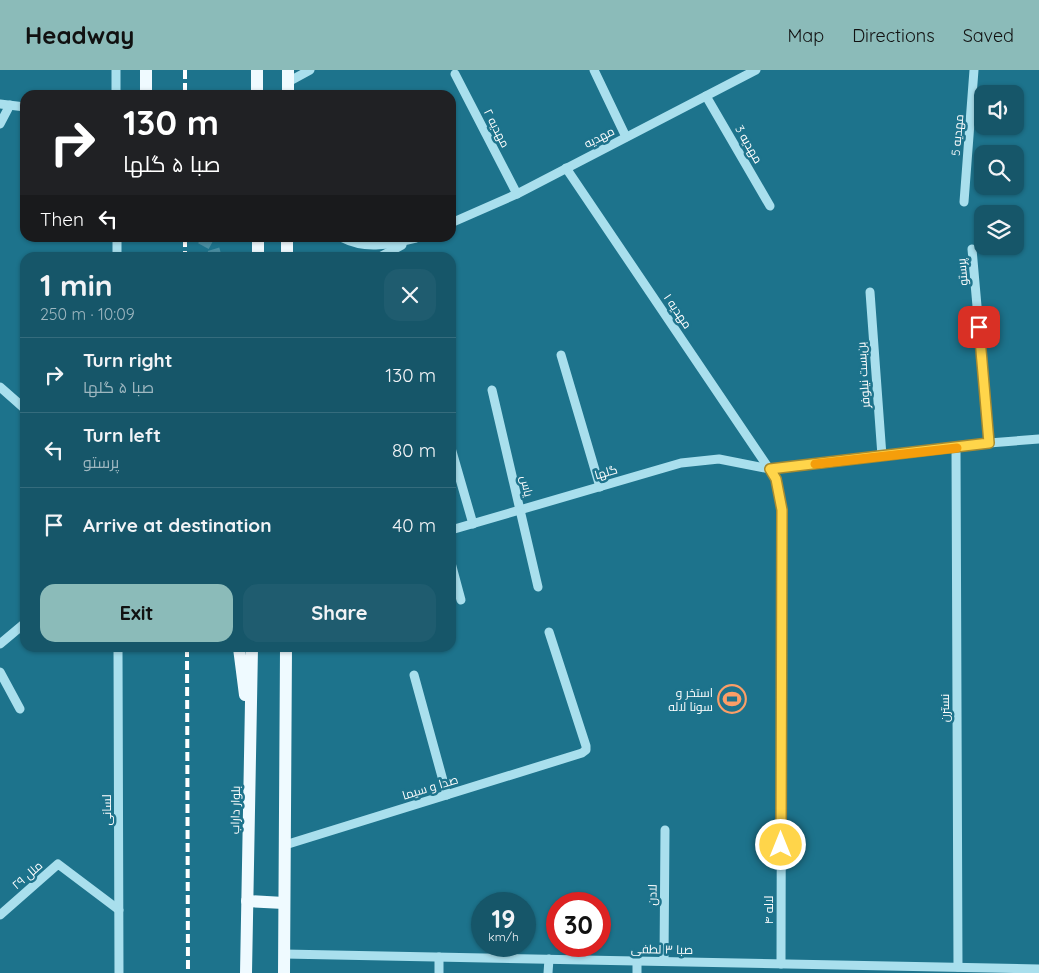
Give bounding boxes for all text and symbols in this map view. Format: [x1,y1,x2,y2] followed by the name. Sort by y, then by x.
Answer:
[25,20,134,50] text: Headway
[787,24,824,47] text: Map
[852,24,935,47] text: Directions
[963,24,1014,47] text: Saved
[974,85,1024,255] map controls
[974,85,1024,135] button: sound
[123,100,219,144] text: 130 m
[481,106,513,150] street label: مهدیه ۲
[40,110,105,175] icon: right
[948,113,966,157] street label: مهدیه 5
[732,122,766,166] street label: مهدیه 3
[581,123,617,151] street label: مهدیه
[974,145,1024,195] button: search
[123,150,221,178] text: صبا ۵ گلها
[94,205,122,233] icon: left
[974,205,1024,255] button: layers
[40,207,84,231] text: Then
[953,257,973,286] street label: پرستو
[40,266,113,304] text: 1 min
[384,269,436,321] button: close
[661,291,695,331] street label: مهدیه ۱
[40,304,135,324] text: 250 m · 10:09
[958,306,1000,348] pin
[965,313,993,341] icon: arrive
[853,341,873,410] street label: بن‌بست نیلوفر
[83,348,172,372] text: Turn right
[40,361,68,389] icon: right
[385,363,436,387] text: 130 m
[83,377,154,397] text: صبا ۵ گلها
[83,423,161,447] text: Turn left
[40,436,68,464] icon: left
[392,438,436,462] text: 80 m
[83,452,119,472] text: پرستو
[593,462,619,482] street label: گلها
[517,474,537,499] street label: یاس
[40,511,68,539] icon: arrive
[83,513,272,537] text: Arrive at destination
[392,513,436,537] text: 40 m
[40,584,233,642] button: Exit
[243,584,436,642] button: Share
[717,684,747,714] sports icon: استخر و سونا لاله
[668,685,713,714] place label: استخر و سونا لاله
[937,694,952,722] street label: نسترن
[400,771,460,803] street label: صدا و سیما
[227,786,243,834] street label: بلوار داراب
[99,795,114,825] street label: لسانی
[754,818,806,870] position arrow
[9,858,45,892] street label: ملل ۲۹
[644,884,660,906] street label: لادن
[546,892,611,957] speed limit sign: 30
[761,895,776,925] street label: لاله ۴
[492,903,515,934] text: 19
[488,929,519,944] text: km/h
[631,941,693,957] street label: صبا ۳ لطفی

